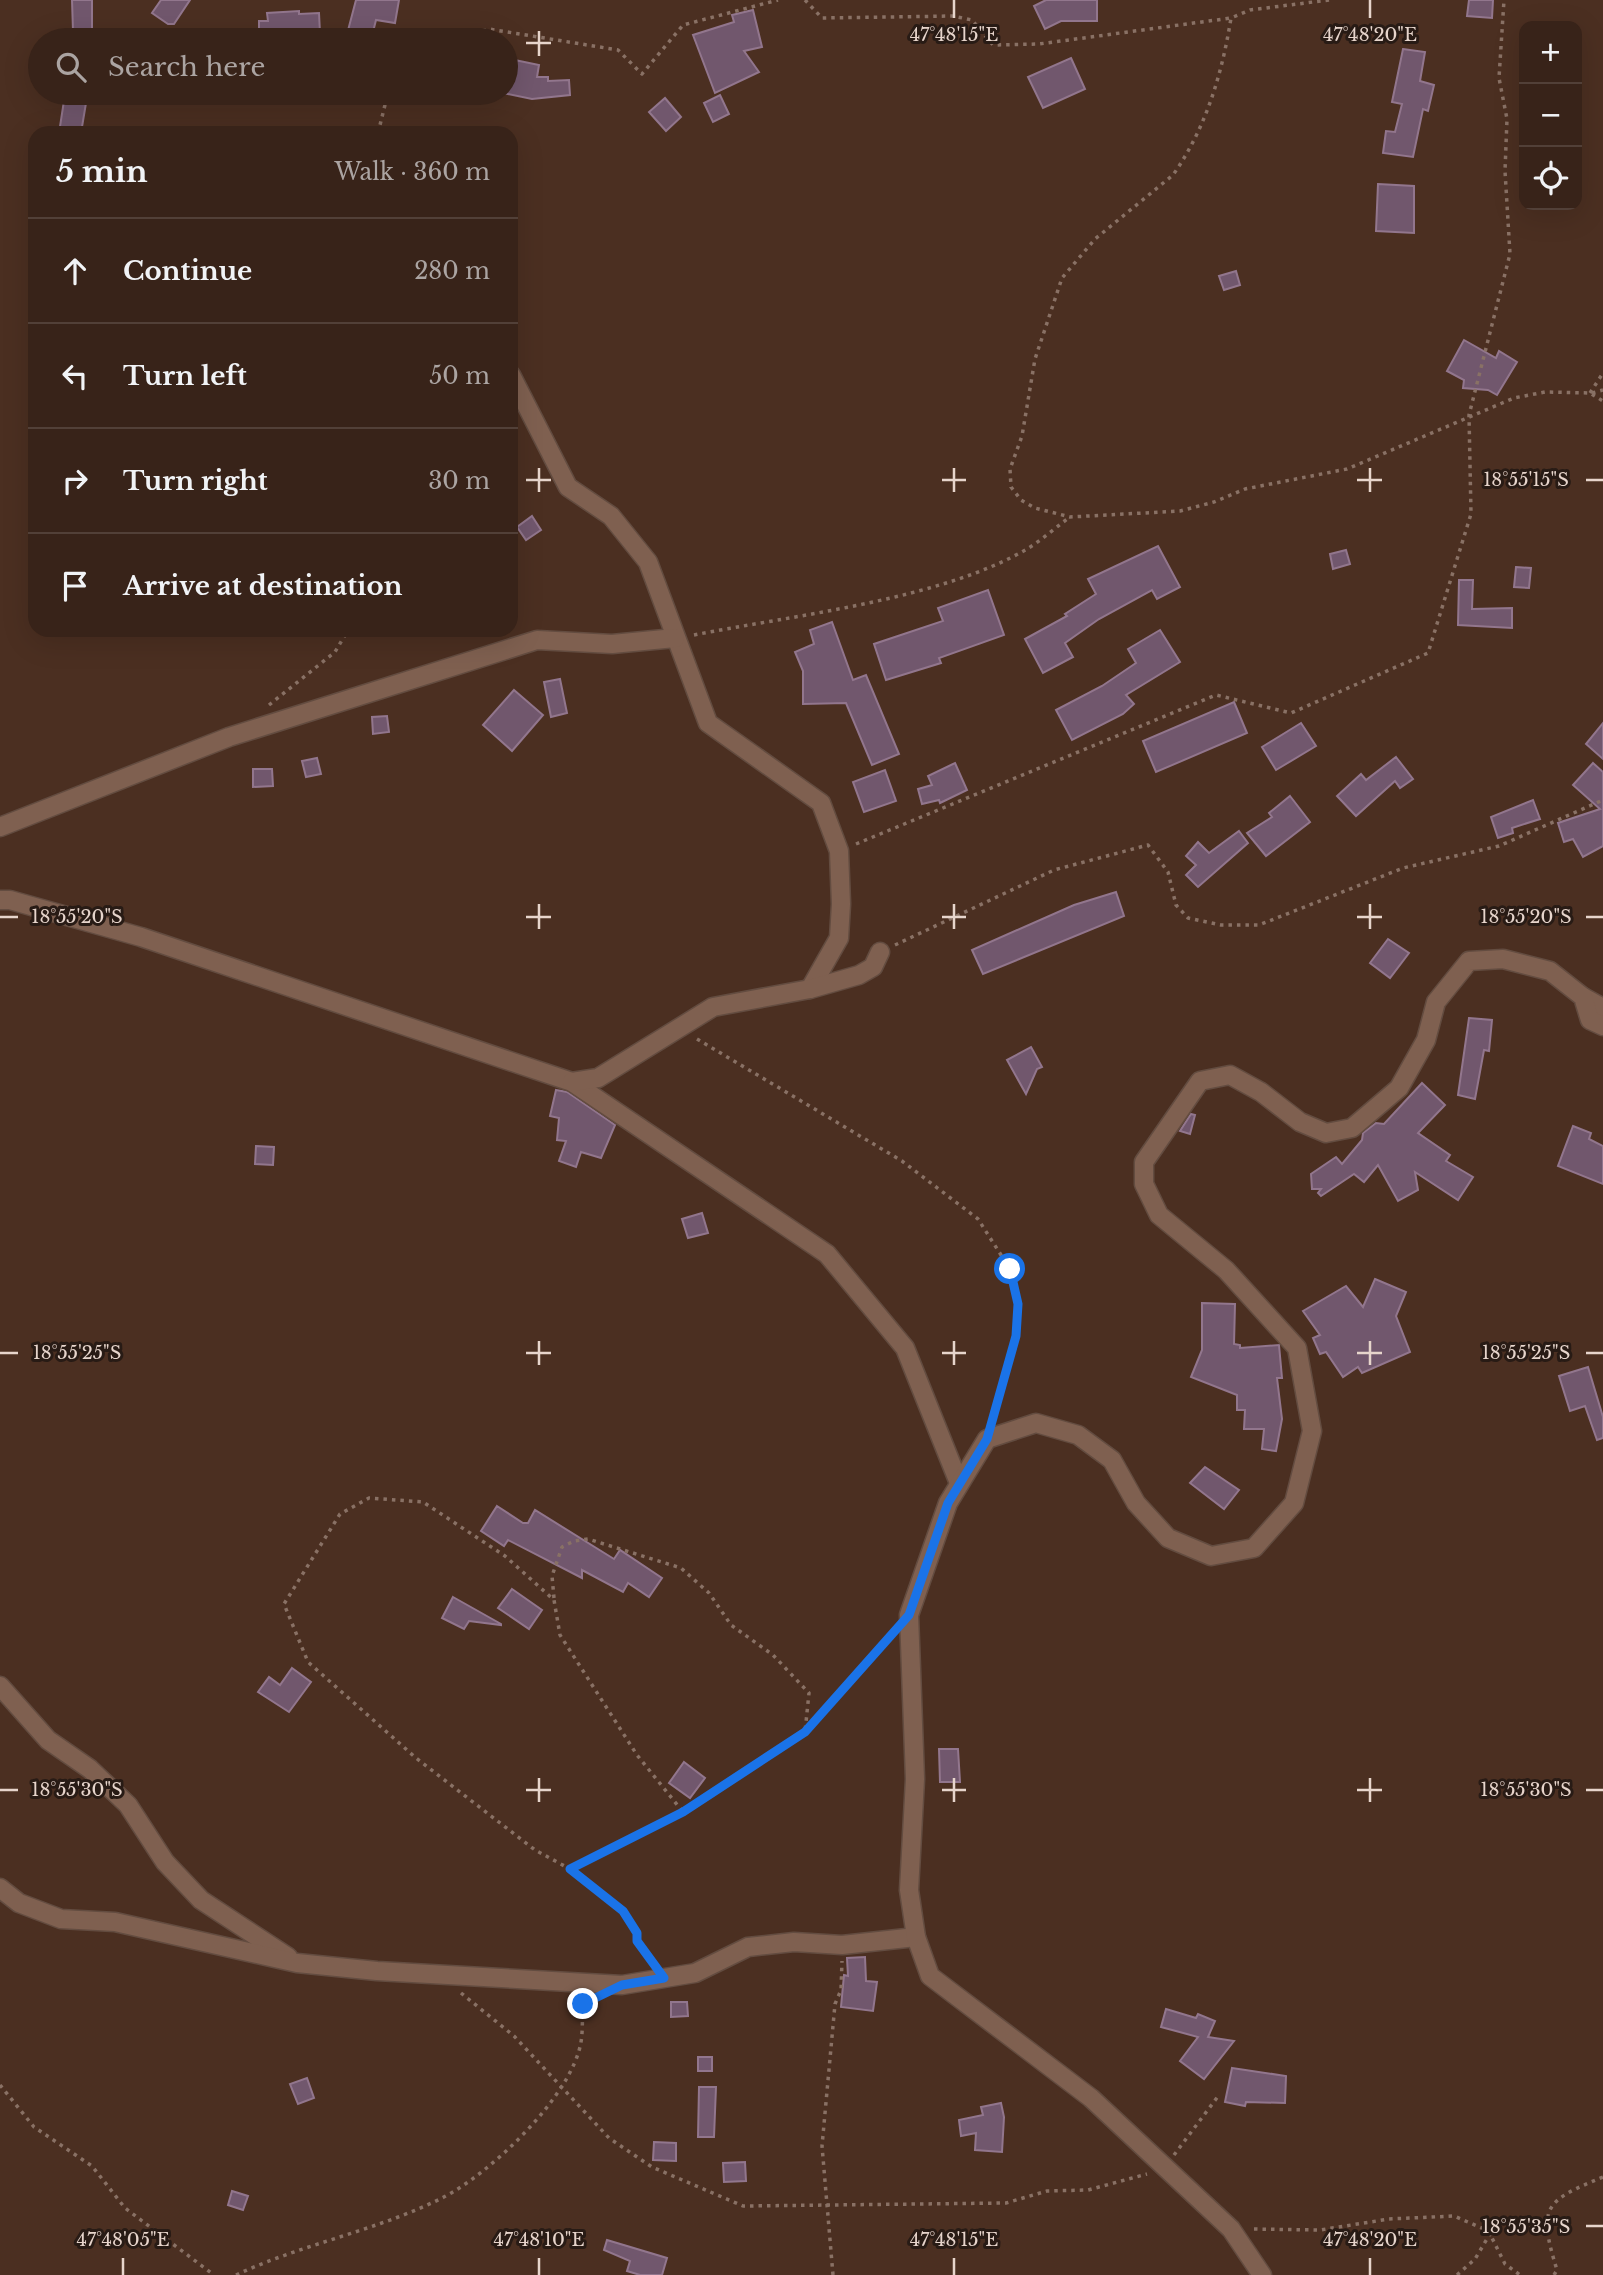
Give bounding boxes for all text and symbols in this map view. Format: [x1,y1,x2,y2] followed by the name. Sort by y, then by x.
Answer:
[1519,21,1582,210] map controls
[1519,21,1582,84] button: +
[910,24,998,46] text: 47°48'15"E
[1323,24,1417,46] text: 47°48'20"E
[28,28,518,105] search box
[52,48,90,86] icon: search
[108,51,265,83] text: Search here
[1519,84,1582,147] button: −
[1519,147,1582,210] button: locate
[56,153,148,190] text: 5 min
[334,158,490,186] text: Walk · 360 m
[56,252,94,290] icon: ahead
[123,255,252,287] text: Continue
[414,257,490,285] text: 280 m
[56,357,94,395] icon: left
[123,360,247,392] text: Turn left
[429,362,490,390] text: 50 m
[56,462,94,500] icon: right
[123,465,268,497] text: Turn right
[428,467,490,495] text: 30 m
[1483,469,1569,491] text: 18°55'15"S
[56,567,94,605] icon: arrive
[123,570,403,602] text: Arrive at destination
[31,906,123,928] text: 18°55'20"S
[1480,906,1572,928] text: 18°55'20"S
[994,1253,1025,1284] route start
[33,1342,121,1364] text: 18°55'25"S
[1482,1342,1570,1364] text: 18°55'25"S
[31,1779,123,1801] text: 18°55'30"S
[1480,1779,1572,1801] text: 18°55'30"S
[567,1988,598,2019] route end
[1482,2216,1570,2238] text: 18°55'35"S
[76,2229,170,2251] text: 47°48'05"E
[493,2229,585,2251] text: 47°48'10"E
[910,2229,998,2251] text: 47°48'15"E
[1323,2229,1417,2251] text: 47°48'20"E

